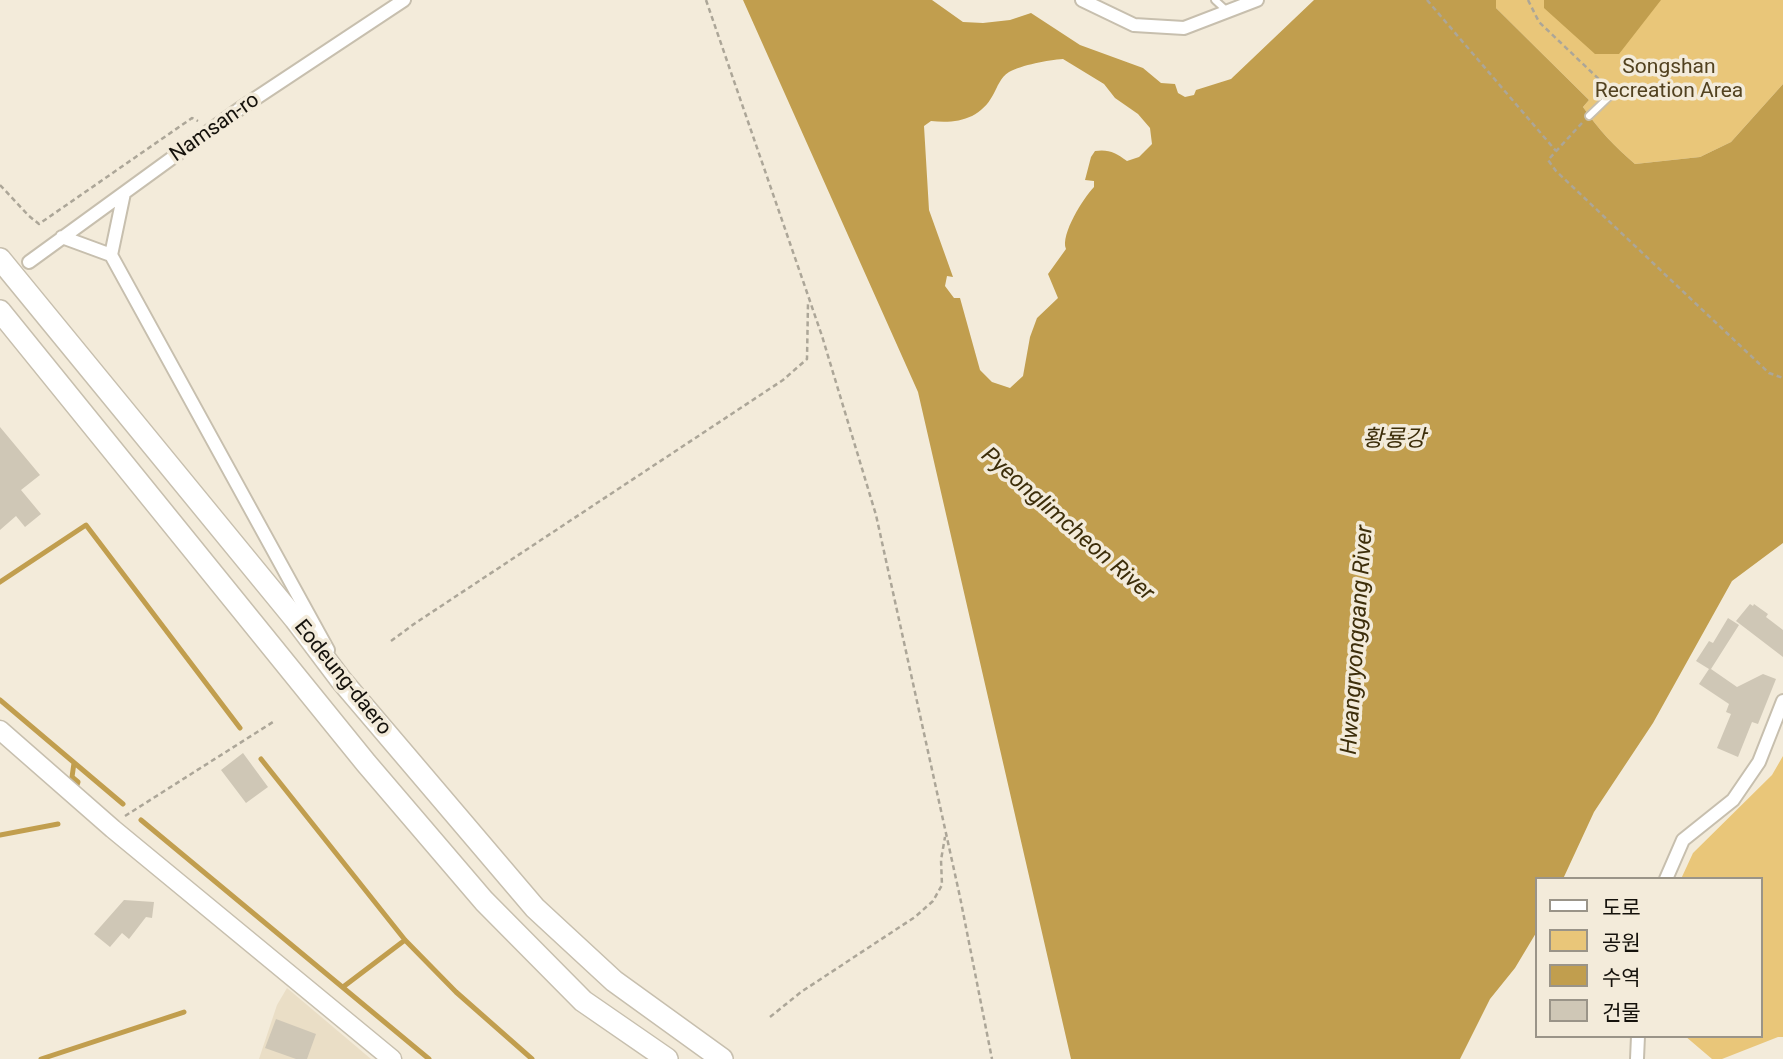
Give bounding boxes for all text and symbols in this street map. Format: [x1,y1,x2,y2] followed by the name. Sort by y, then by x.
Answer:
[1595,55,1743,105] park label: Songshan Recreation Area
[165,88,265,168] street label: Namsan-ro
[1362,426,1426,454] water label: 황룡강
[975,442,1159,608] water label: Pyeonglimcheon River
[1336,524,1380,756] water label: Hwangryonggang River
[288,615,396,741] street label: Eodeung-daero
[1534,877,1762,1038] legend
[1602,896,1641,920] text: 도로
[1602,931,1641,955] text: 공원
[1602,966,1641,990] text: 수역
[1602,1001,1641,1025] text: 건물

